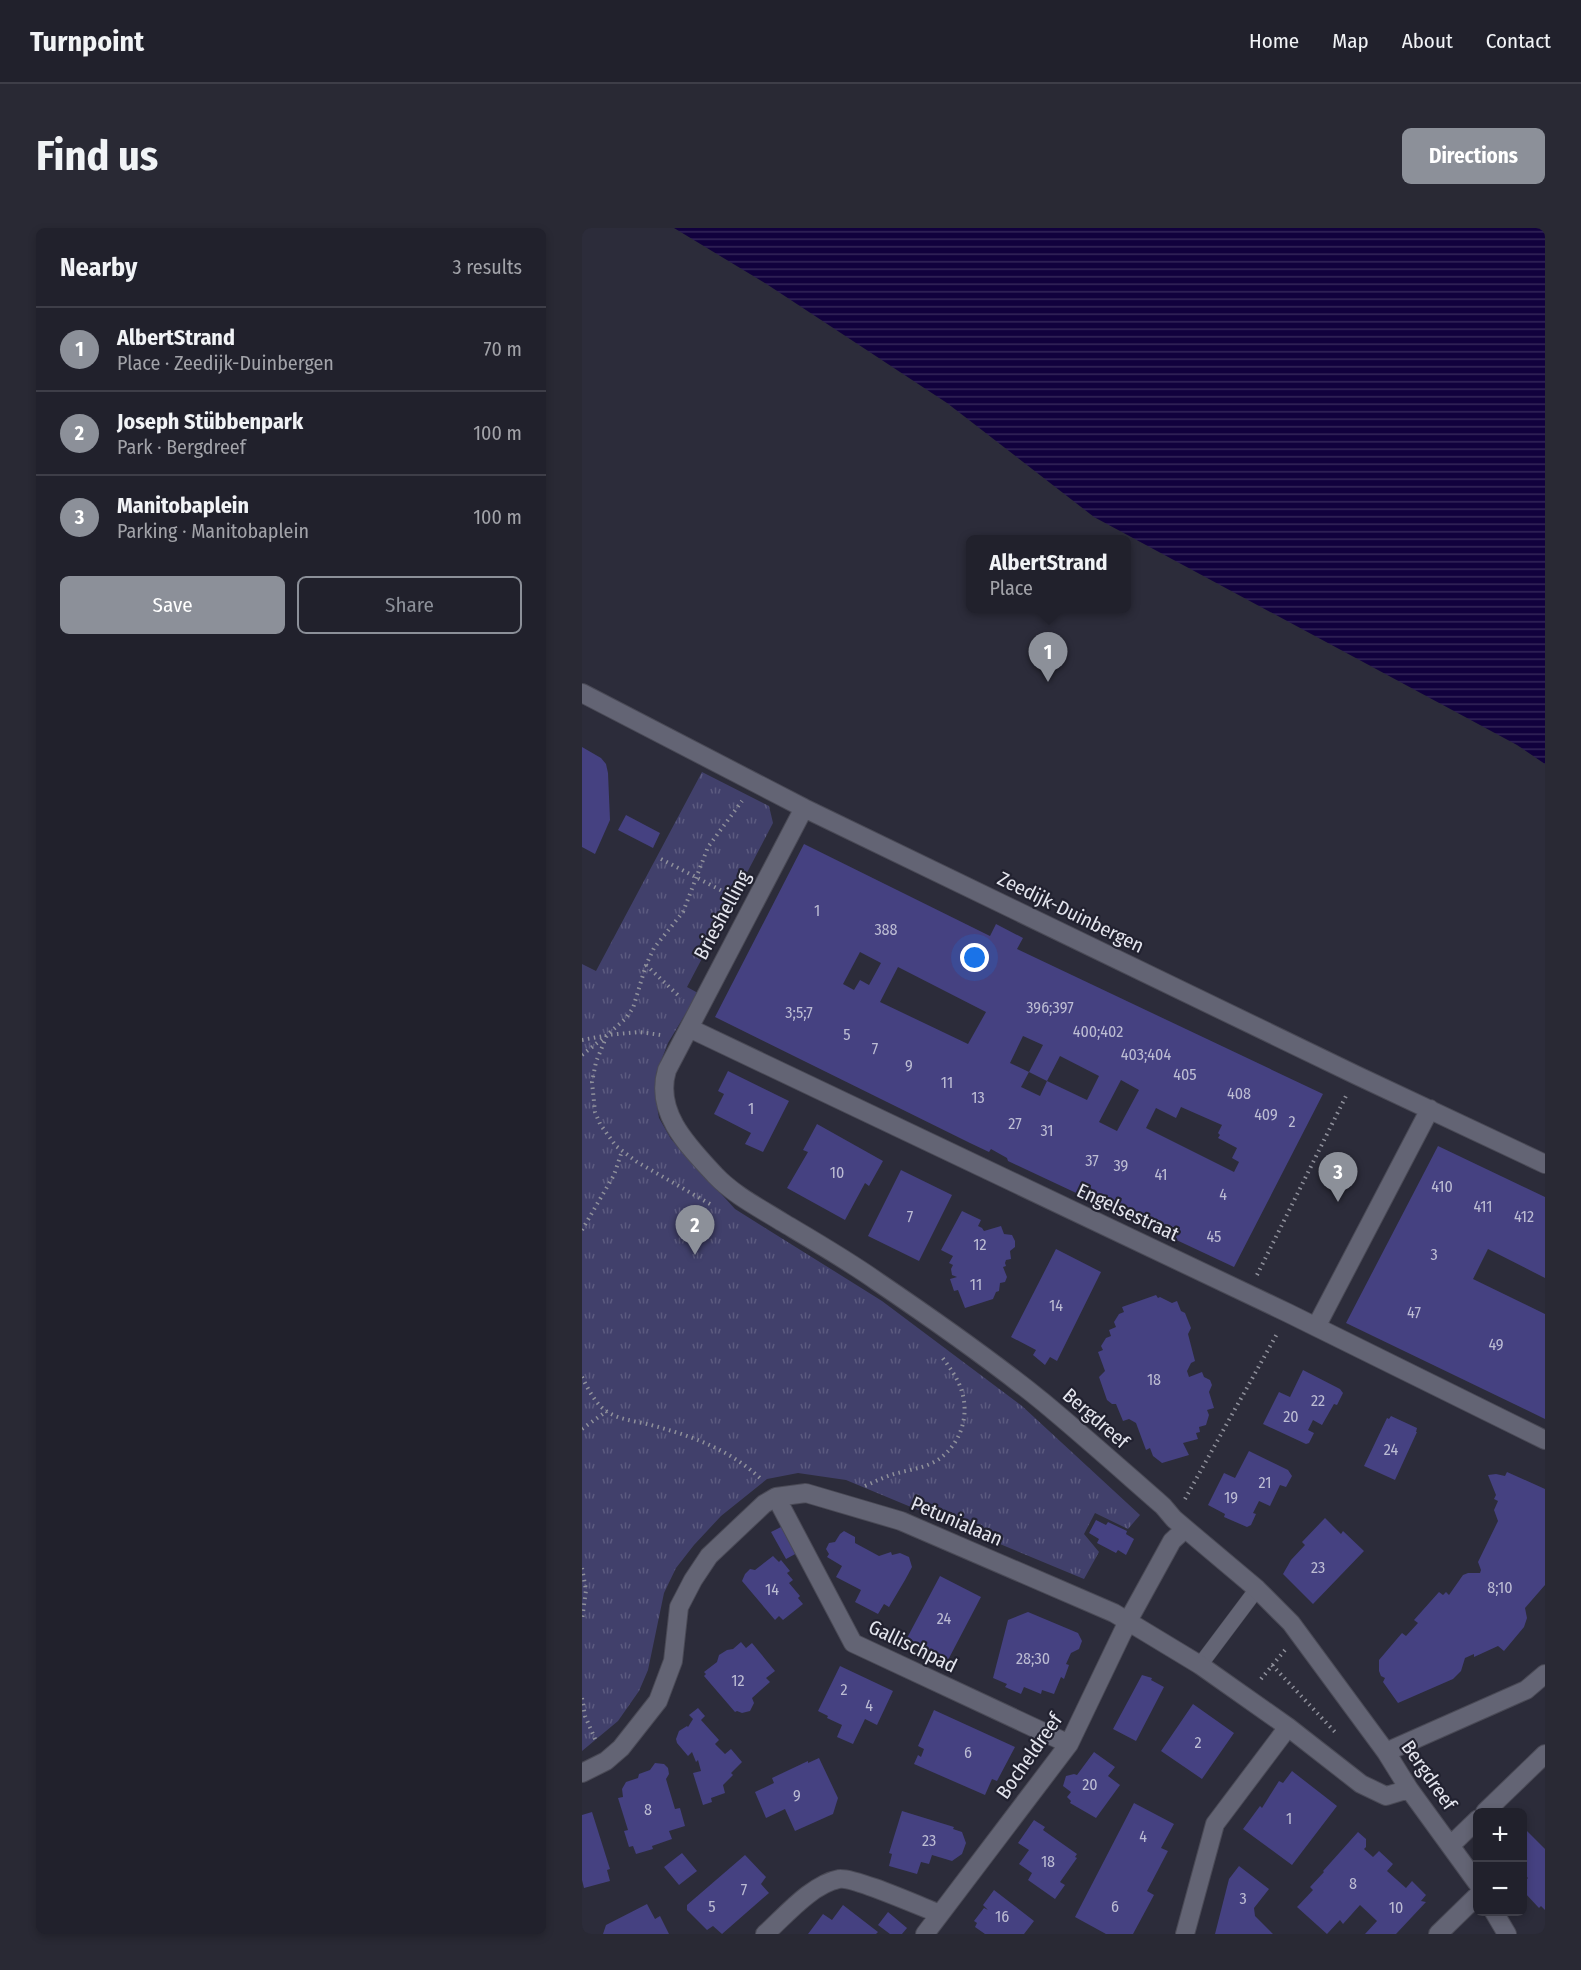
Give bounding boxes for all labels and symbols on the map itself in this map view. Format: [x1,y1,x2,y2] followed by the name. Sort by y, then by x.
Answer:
[1028,632,1068,682] pin: 1
[689,866,756,964] street label: Brieshelling
[994,866,1148,958] street label: Zeedijk-Duinbergen
[814,901,820,920] house number: 1
[874,920,898,939] house number: 388
[960,943,989,972] your location
[1026,998,1074,1017] house number: 396;397
[785,1003,813,1022] house number: 3;5;7
[1073,1022,1123,1041] house number: 400;402
[843,1025,851,1044] house number: 5
[872,1039,879,1058] house number: 7
[1121,1045,1171,1064] house number: 403;404
[905,1056,913,1075] house number: 9
[1173,1065,1197,1084] house number: 405
[941,1073,953,1092] house number: 11
[1227,1084,1251,1103] house number: 408
[971,1088,985,1107] house number: 13
[748,1099,754,1118] house number: 1
[1254,1105,1278,1124] house number: 409
[1288,1112,1296,1131] house number: 2
[1008,1114,1022,1133] house number: 27
[1040,1121,1054,1140] house number: 31
[1085,1151,1099,1170] house number: 37
[1318,1152,1358,1202] pin: 3
[1114,1156,1129,1175] house number: 39
[830,1163,844,1182] house number: 10
[1154,1165,1168,1184] house number: 41
[1431,1177,1453,1196] house number: 410
[1073,1178,1183,1246] street label: Engelsestraat
[1219,1185,1227,1204] house number: 4
[1473,1197,1493,1216] house number: 411
[676,1206,714,1255] pin: 2
[907,1207,914,1226] house number: 7
[1514,1207,1534,1226] house number: 412
[1207,1227,1221,1246] house number: 45
[973,1235,987,1254] house number: 12
[1430,1245,1438,1264] house number: 3
[970,1275,982,1294] house number: 11
[1049,1296,1063,1315] house number: 14
[1407,1303,1421,1322] house number: 47
[1488,1335,1504,1354] house number: 49
[1147,1370,1161,1389] house number: 18
[1058,1383,1135,1454] street label: Bergdreef
[1311,1391,1325,1410] house number: 22
[1283,1407,1299,1426] house number: 20
[1384,1440,1398,1459] house number: 24
[1259,1473,1271,1492] house number: 21
[1224,1488,1238,1507] house number: 19
[908,1491,1006,1551] street label: Petunialaan
[1311,1558,1325,1577] house number: 23
[1487,1578,1513,1597] house number: 8;10
[765,1580,779,1599] house number: 14
[937,1609,951,1628] house number: 24
[865,1614,961,1678] street label: Gallischpad
[1016,1649,1050,1668] house number: 28;30
[731,1671,745,1690] house number: 12
[840,1680,848,1699] house number: 2
[865,1696,873,1715] house number: 4
[991,1707,1068,1803] street label: Bocheldreef
[1194,1733,1202,1752] house number: 2
[1396,1736,1463,1816] street label: Bergdreef
[964,1743,972,1762] house number: 6
[1082,1775,1098,1794] house number: 20
[793,1786,801,1805] house number: 9
[644,1800,652,1819] house number: 8
[1286,1809,1292,1828] house number: 1
[1139,1827,1147,1846] house number: 4
[922,1831,936,1850] house number: 23
[1041,1852,1055,1871] house number: 18
[1349,1874,1357,1893] house number: 8
[741,1880,748,1899] house number: 7
[1239,1889,1247,1908] house number: 3
[708,1897,716,1916] house number: 5
[1111,1897,1119,1916] house number: 6
[1389,1898,1403,1917] house number: 10
[995,1907,1009,1926] house number: 16

